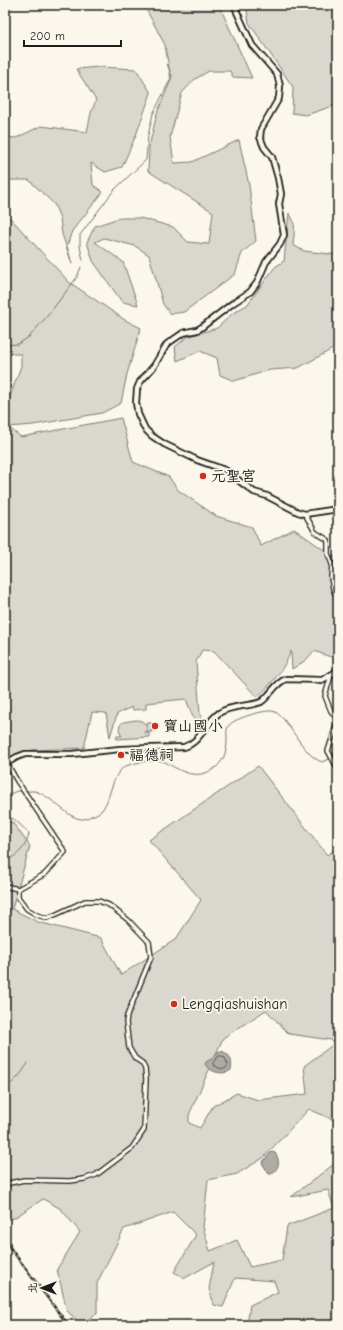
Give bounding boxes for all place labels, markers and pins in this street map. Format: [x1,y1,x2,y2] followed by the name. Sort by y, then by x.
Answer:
[211,467,256,485] place label: 元聖宮
[198,471,208,481] marker: 元聖宮
[163,717,223,735] place label: 寶山國小
[150,721,160,731] marker: 寶山國小
[129,746,174,764] place label: 福德祠
[116,750,126,760] marker: 福德祠
[182,995,288,1013] place label: Lengqiashuishan
[169,999,179,1009] marker: Lengqiashuishan

